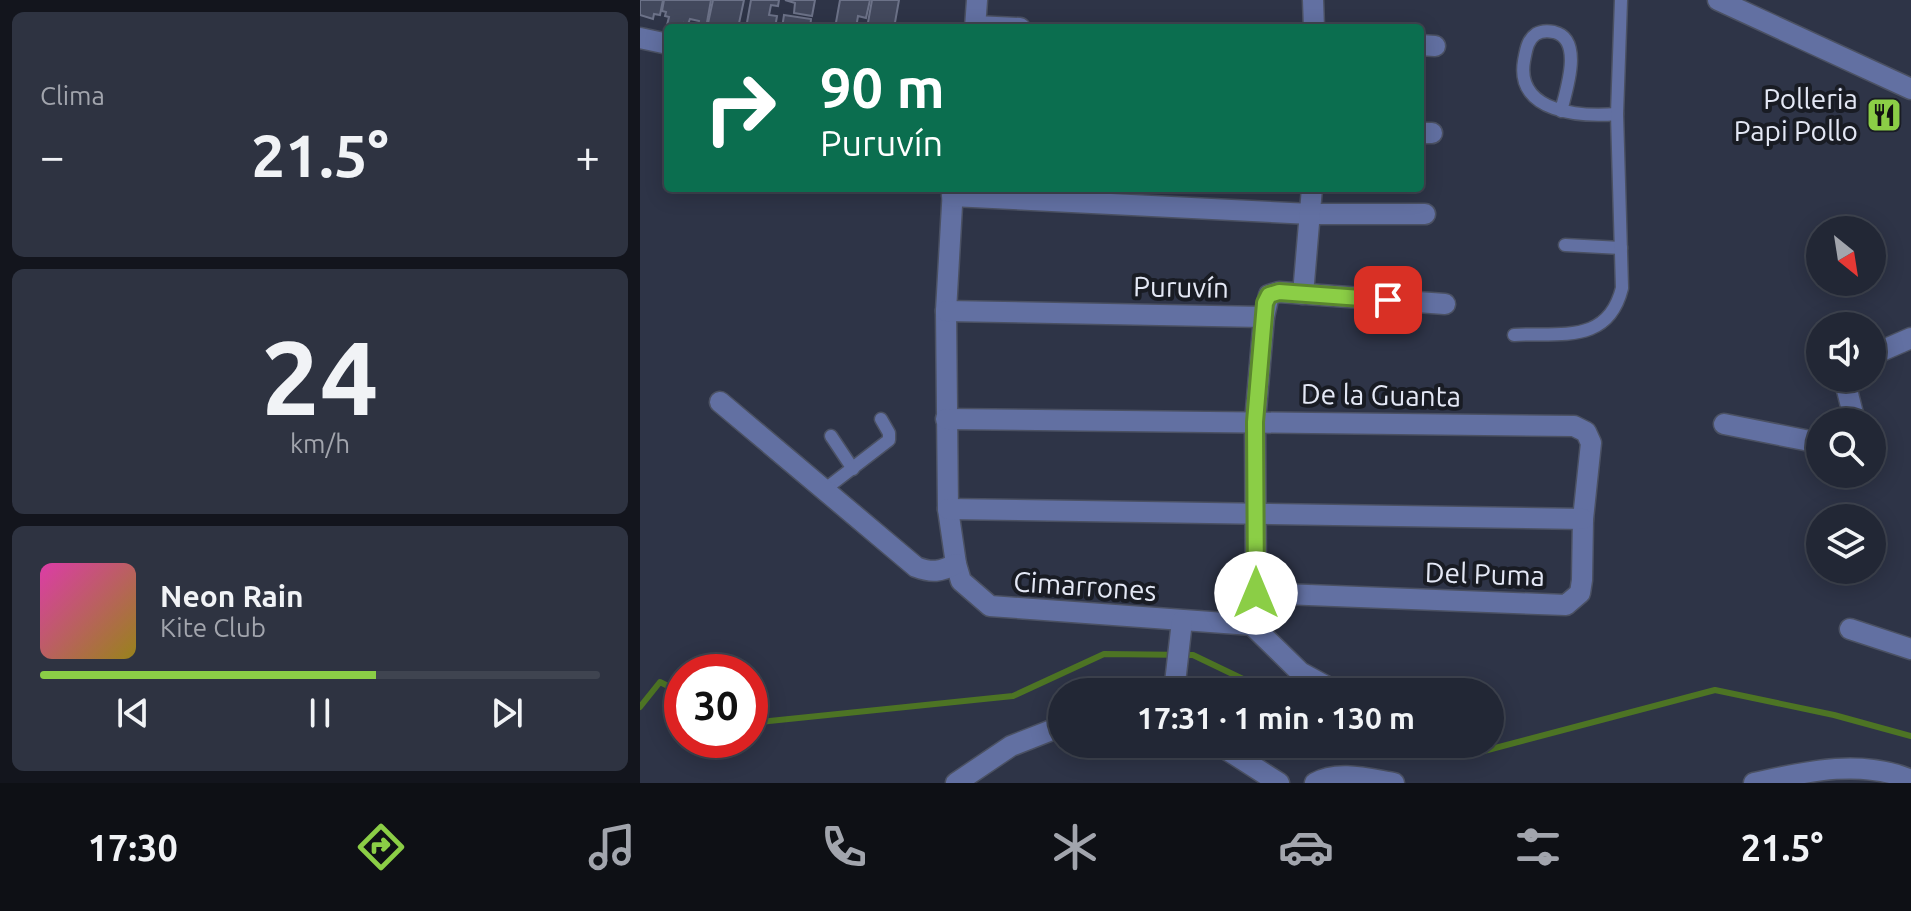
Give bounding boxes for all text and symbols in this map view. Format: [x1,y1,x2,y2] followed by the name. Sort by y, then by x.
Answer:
[688,56,792,160] icon: right
[820,56,945,119] text: 90 m
[40,81,105,110] text: Clima
[1734,83,1858,146] place label: Polleria Papi Pollo
[1865,96,1903,134] restaurant icon: Polleria Papi Pollo
[251,121,389,188] text: 21.5°
[820,122,943,163] text: Puruvín
[40,131,65,180] text: −
[575,131,600,180] text: +
[1806,216,1886,296] north arrow
[1806,216,1886,584] map controls
[1354,266,1422,334] pin
[1133,270,1229,303] street label: Puruvín
[1366,278,1410,322] icon: arrive
[1806,312,1886,392] button: sound
[261,318,379,435] text: 24
[1301,378,1461,411] street label: De la Guanta
[1806,408,1886,488] button: search
[290,429,350,458] text: km/h
[1806,504,1886,584] button: layers
[1214,551,1298,635] position arrow
[1424,556,1546,591] street label: Del Puma
[1012,565,1158,606] street label: Cimarrones
[160,579,304,613] text: Neon Rain
[160,613,266,642] text: Kite Club
[664,654,768,758] speed limit sign: 30
[111,691,155,735] icon: previous
[298,691,342,735] icon: pause
[485,691,529,735] icon: next
[1137,701,1415,735] text: 17:31 · 1 min · 130 m
[353,819,409,875] icon: directions
[584,819,640,875] icon: music
[816,819,872,875] icon: phone
[1047,819,1103,875] icon: climate
[1278,819,1334,875] icon: car
[1510,819,1566,875] icon: filters
[88,827,178,868] text: 17:30
[1741,827,1823,868] text: 21.5°

